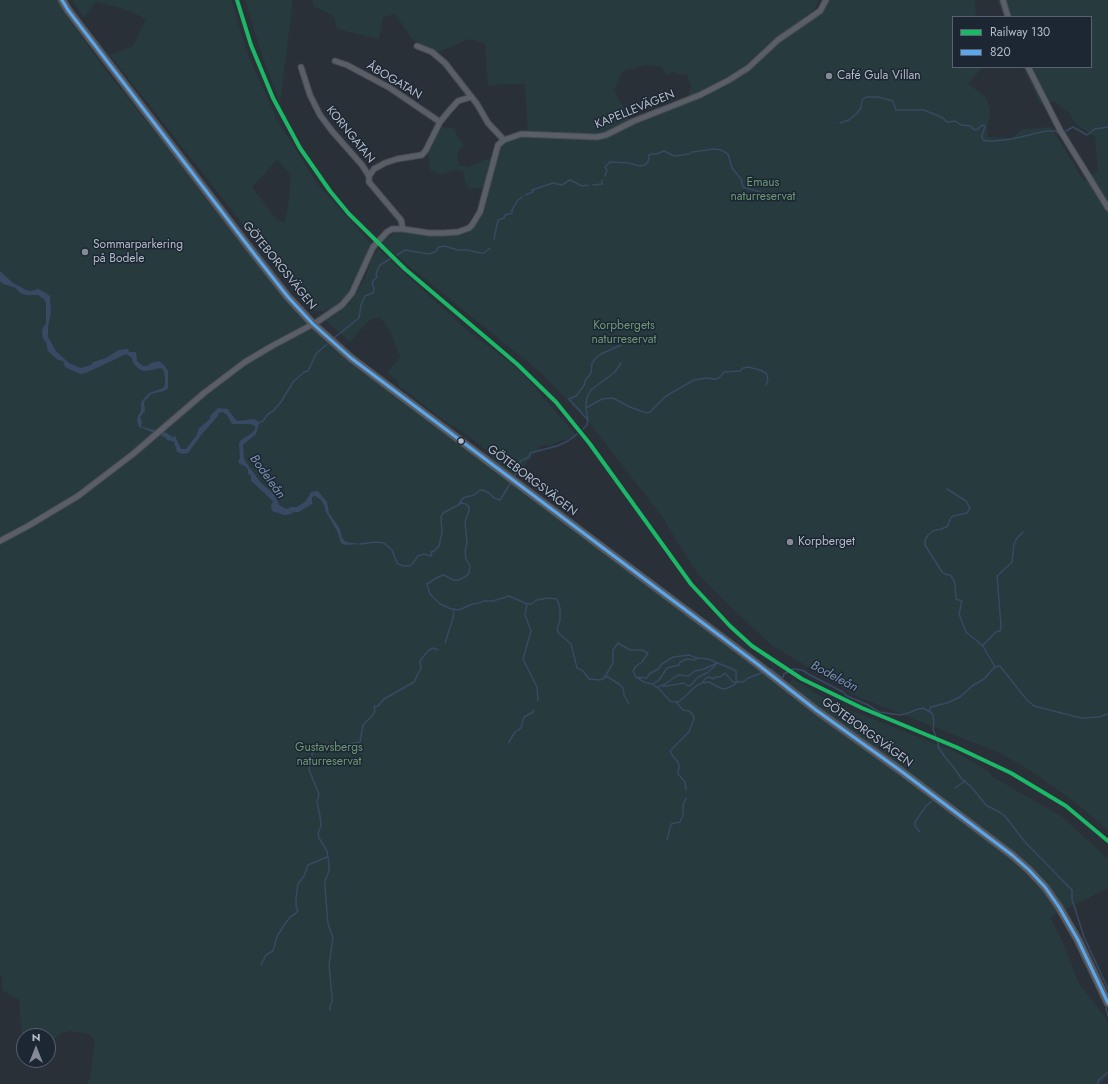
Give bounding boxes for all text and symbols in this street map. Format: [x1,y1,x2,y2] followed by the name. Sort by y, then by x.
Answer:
[952,16,1092,68] legend
[990,23,1050,41] text: Railway 130
[990,43,1011,61] text: 820
[364,59,424,103] street label: ÅBOGATAN
[837,69,921,83] place label: Café Gula Villan
[824,71,834,81] marker: Café Gula Villan
[593,87,677,133] street label: KAPELLEVÄGEN
[323,104,377,166] street label: KORNGATAN
[731,176,795,204] park label: Emaus naturreservat
[239,219,319,313] street label: GÖTEBORGSVÄGEN
[93,238,183,266] place label: Sommarparkering på Bodele
[80,247,90,257] marker: Sommarparkering på Bodele
[592,319,656,347] park label: Korpbergets naturreservat
[456,436,466,446] unlabelled marker
[484,442,580,520] street label: GÖTEBORGSVÄGEN
[246,452,288,502] water label: Bodeleån
[798,535,855,549] place label: Korpberget
[785,537,795,547] marker: Korpberget
[808,658,860,696] water label: Bodeleån
[819,695,915,771] street label: GÖTEBORGSVÄGEN
[295,741,363,769] park label: Gustavsbergs naturreservat
[16,1028,56,1068] north arrow
[32,1029,40,1045] text: N

